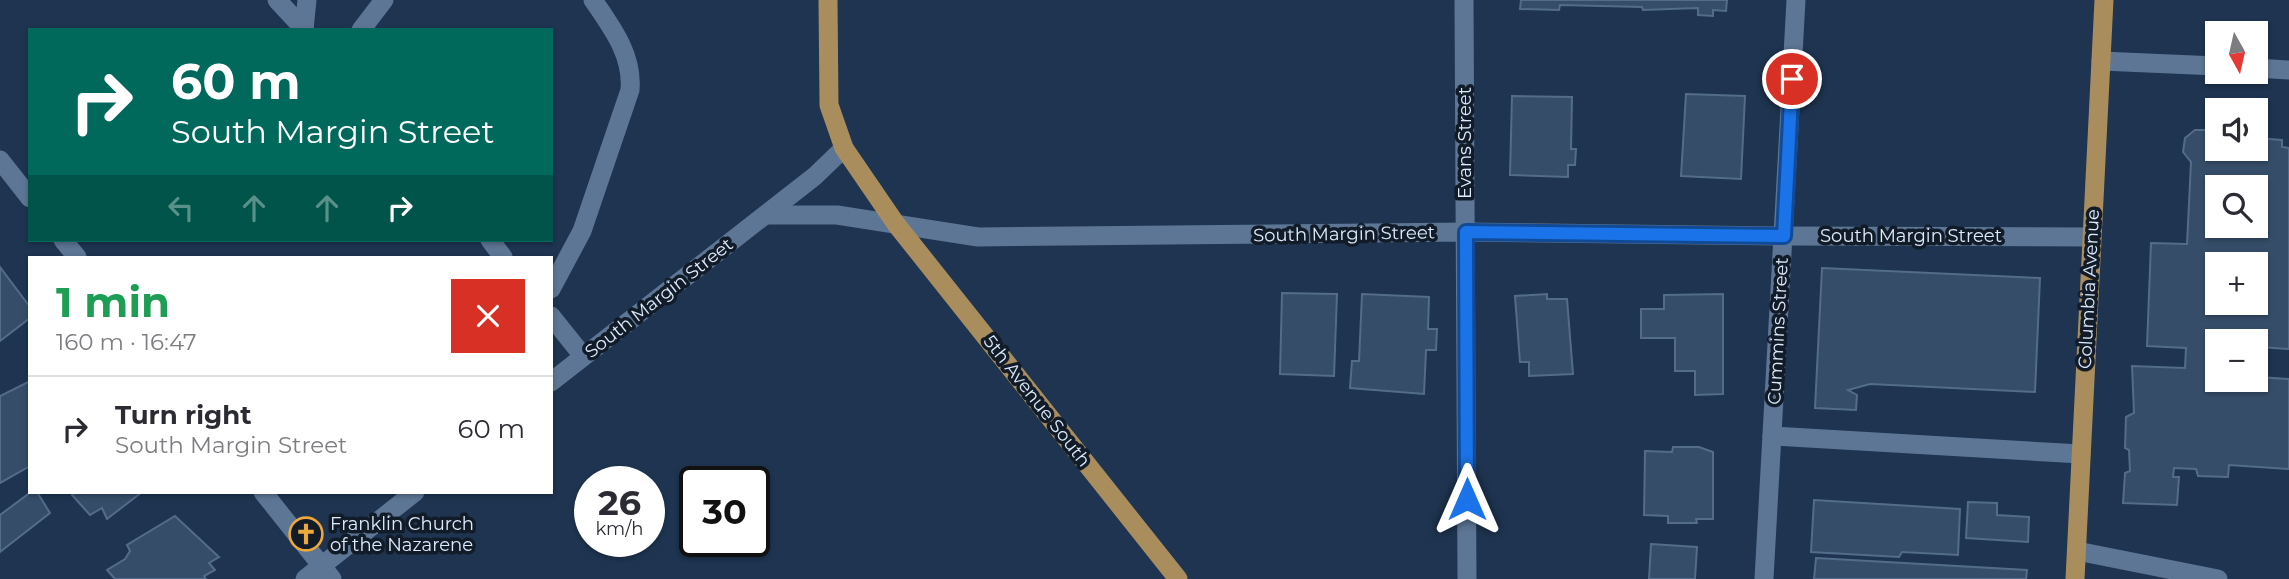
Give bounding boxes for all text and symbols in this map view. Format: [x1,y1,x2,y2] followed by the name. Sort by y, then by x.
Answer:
[2205,21,2268,84] north arrow
[2205,21,2268,392] map controls
[1762,49,1822,109] pin
[171,52,301,111] text: 60 m
[56,56,147,147] icon: right
[1773,60,1811,98] icon: arrive
[1454,87,1476,199] street label: Evans Street
[2205,98,2268,161] button: sound
[171,112,494,151] text: South Margin Street
[2205,175,2268,238] button: search
[162,189,200,227] icon: left
[235,189,273,227] icon: ahead
[308,189,346,227] icon: ahead
[381,189,419,227] icon: right
[2074,208,2104,369] street label: Columbia Avenue
[1253,221,1435,247] street label: South Margin Street
[1820,225,2002,247] street label: South Margin Street
[581,233,737,363] street label: South Margin Street
[2205,252,2268,315] button: +
[1763,257,1793,405] street label: Cummins Street
[56,276,170,328] text: 1 min
[451,279,525,353] button: close
[56,328,197,356] text: 160 m · 16:47
[2205,329,2268,392] button: −
[979,331,1095,471] street label: 5th Avenue South
[115,399,251,431] text: Turn right
[56,410,94,448] icon: right
[458,413,525,445] text: 60 m
[115,431,347,459] text: South Margin Street
[1430,462,1504,536] position arrow
[679,466,770,557] speed limit sign: 30
[598,481,641,524] text: 26
[330,513,474,556] place label: Franklin Church of the Nazarene
[287,515,325,553] church icon: Franklin Church of the Nazarene
[595,518,644,540] text: km/h

